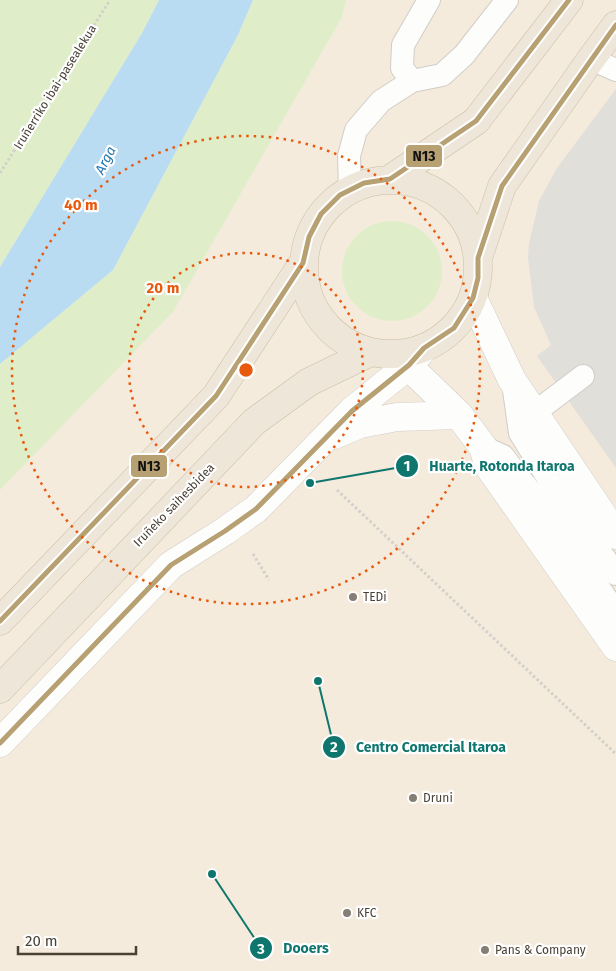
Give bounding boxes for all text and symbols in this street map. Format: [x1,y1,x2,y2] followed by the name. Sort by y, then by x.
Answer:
[11,22,99,152] street label: Iruñerriko ibai-pasealekua
[91,143,120,178] water label: Arga
[405,144,443,168] line badge: N13
[412,148,436,165] text: N13
[64,196,98,214] text: 40 m
[147,279,179,297] text: 20 m
[237,361,255,379] centre of rings
[394,452,585,481] callout: Huarte, Rotonda Itaroa
[130,454,168,478] line badge: N13
[404,457,410,475] text: 1
[137,458,161,475] text: N13
[429,458,575,475] text: Huarte, Rotonda Itaroa
[131,461,217,549] street label: Iruñeko saihesbidea
[363,590,387,604] place label: TEDi
[347,591,359,603] marker: TEDi
[321,732,516,761] callout: Centro Comercial Itaroa
[330,738,338,756] text: 2
[356,739,506,756] text: Centro Comercial Itaroa
[423,791,453,805] place label: Druni
[407,792,419,804] marker: Druni
[357,906,377,920] place label: KFC
[341,907,353,919] marker: KFC
[18,924,135,956] scale bar
[25,932,58,950] text: 20 m
[249,934,339,963] callout: Dooers
[256,940,265,958] text: 3
[283,940,329,957] text: Dooers
[495,943,586,957] place label: Pans & Company
[479,944,491,956] marker: Pans & Company

